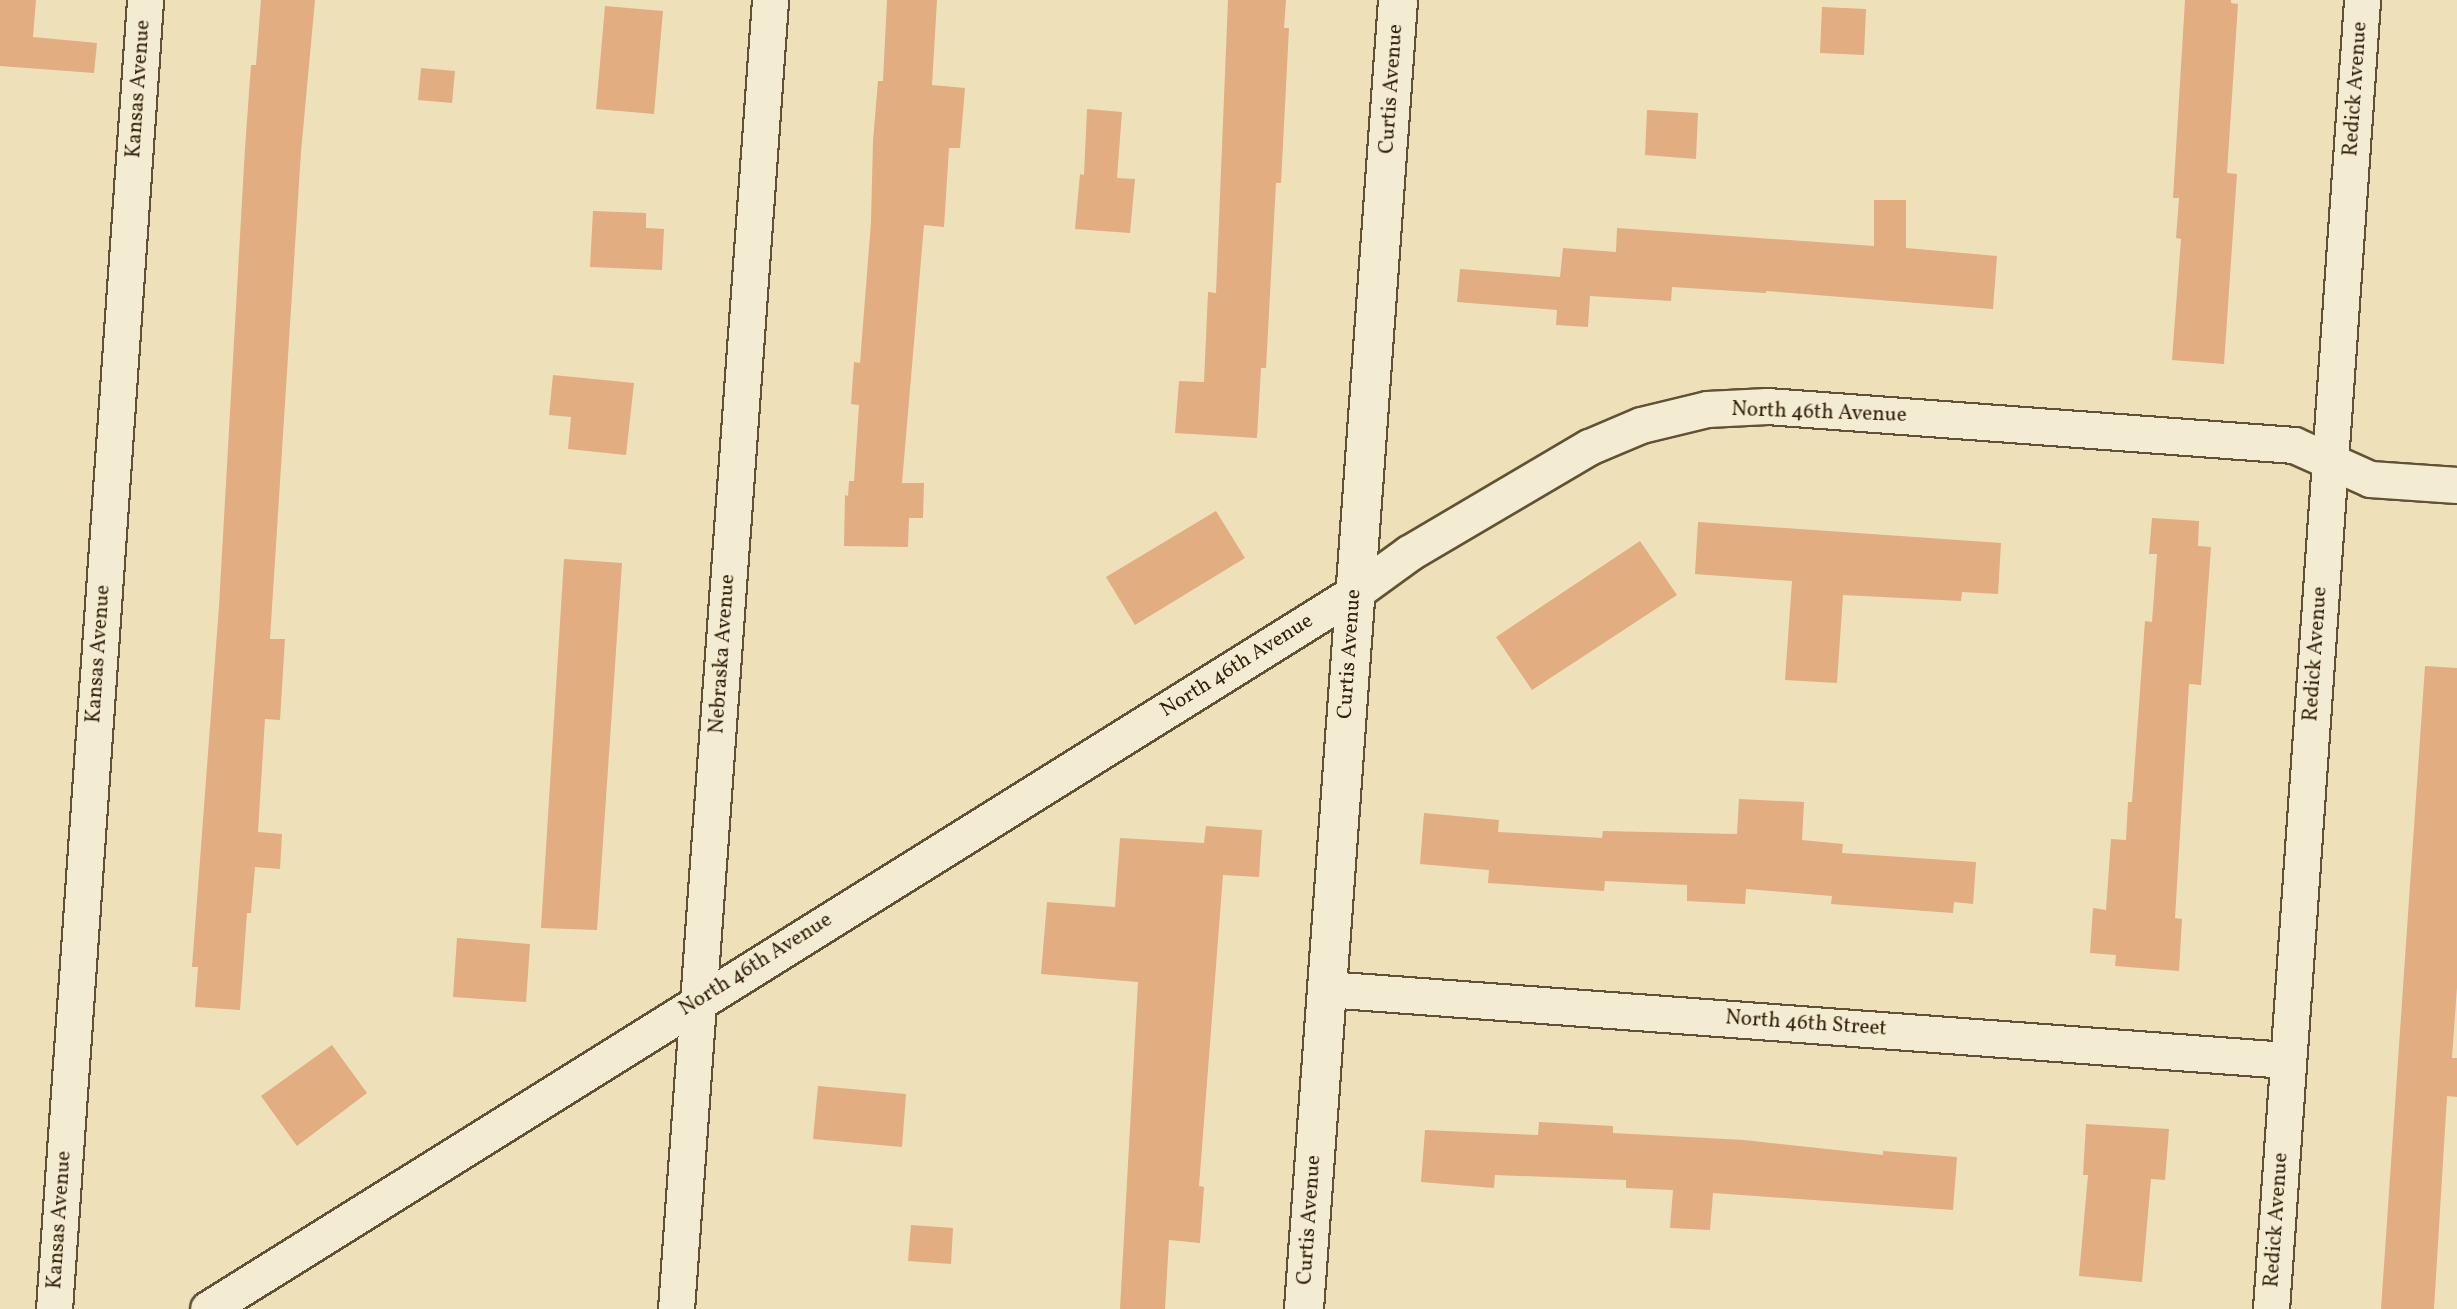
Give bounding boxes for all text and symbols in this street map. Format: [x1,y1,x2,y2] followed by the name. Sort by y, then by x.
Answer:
[122,19,156,159] street label: Kansas Avenue
[2339,21,2373,157] street label: Redick Avenue
[1375,23,1409,155] street label: Curtis Avenue
[1731,397,1907,429] street label: North 46th Avenue
[705,573,741,735] street label: Nebraska Avenue
[82,584,116,724] street label: Kansas Avenue
[2299,586,2333,722] street label: Redick Avenue
[1333,588,1367,720] street label: Curtis Avenue
[1156,609,1318,723] street label: North 46th Avenue
[675,908,837,1022] street label: North 46th Avenue
[1724,1006,1888,1042] street label: North 46th Street
[43,1150,77,1290] street label: Kansas Avenue
[2260,1152,2294,1288] street label: Redick Avenue
[1293,1154,1327,1286] street label: Curtis Avenue

